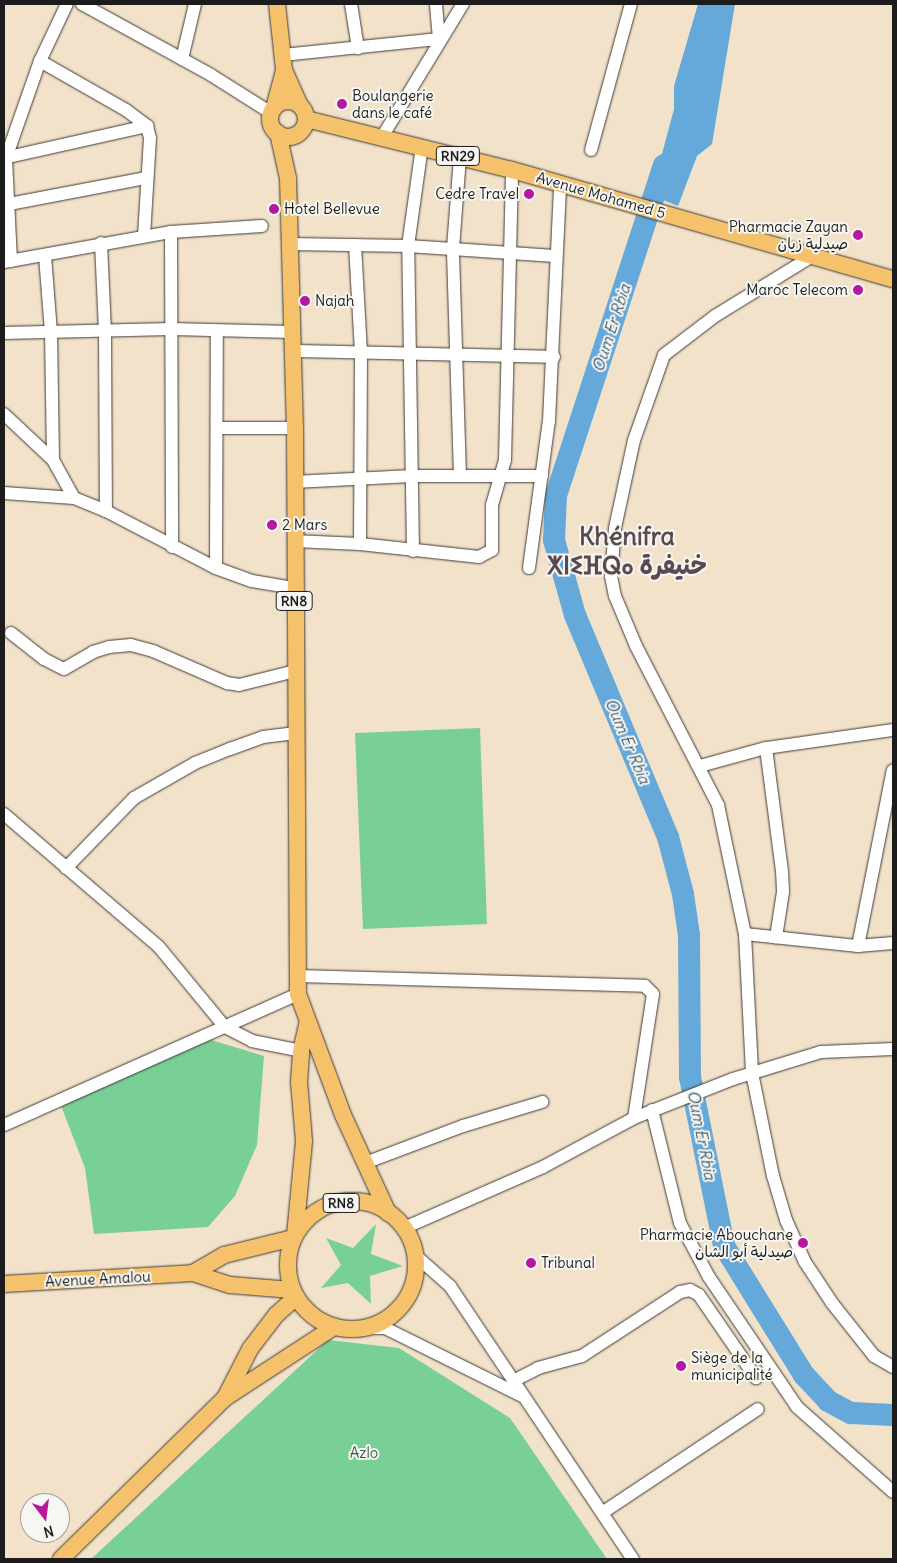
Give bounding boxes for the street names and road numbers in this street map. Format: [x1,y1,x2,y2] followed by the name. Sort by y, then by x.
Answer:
[436,144,480,168] road number: RN29
[534,168,668,222] street label: Avenue Mohamed 5
[275,590,313,612] road number: RN8
[322,1192,360,1214] road number: RN8
[45,1267,151,1291] street label: Avenue Amalou

